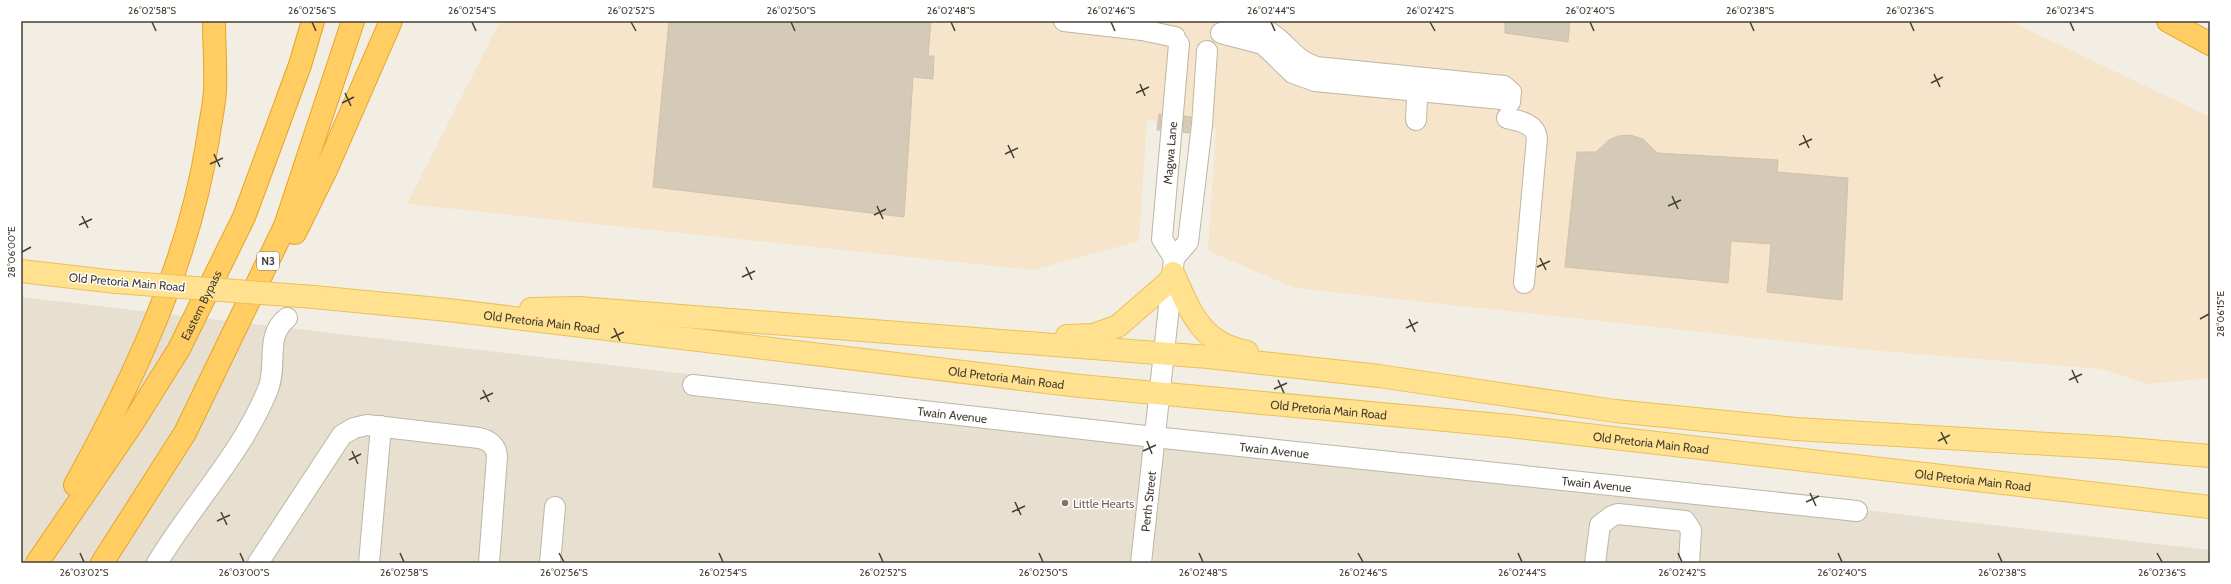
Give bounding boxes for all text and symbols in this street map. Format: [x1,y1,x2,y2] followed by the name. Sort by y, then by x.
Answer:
[128,4,176,17] text: 26°02'58"S
[288,4,336,17] text: 26°02'56"S
[448,4,496,17] text: 26°02'54"S
[607,4,655,17] text: 26°02'52"S
[766,4,816,17] text: 26°02'50"S
[927,4,975,17] text: 26°02'48"S
[1087,4,1135,17] text: 26°02'46"S
[1247,4,1295,17] text: 26°02'44"S
[1406,4,1454,17] text: 26°02'42"S
[1565,4,1615,17] text: 26°02'40"S
[1726,4,1774,17] text: 26°02'38"S
[1886,4,1934,17] text: 26°02'36"S
[2046,4,2094,17] text: 26°02'34"S
[1159,121,1180,185] street label: Magwa Lane
[5,226,18,278] text: 28°06'00"E
[257,252,279,270] road number: N3
[177,267,224,342] street label: Eastern Bypass
[68,269,186,295] street label: Old Pretoria Main Road
[2214,291,2227,337] text: 28°06'15"E
[483,307,601,336] street label: Old Pretoria Main Road
[947,363,1065,392] street label: Old Pretoria Main Road
[1270,396,1388,422] street label: Old Pretoria Main Road
[917,403,988,426] street label: Twain Avenue
[1592,428,1710,456] street label: Old Pretoria Main Road
[1239,439,1310,461] street label: Twain Avenue
[1914,465,2032,494] street label: Old Pretoria Main Road
[1137,470,1158,532] street label: Perth Street
[1561,472,1632,495] street label: Twain Avenue
[1073,496,1134,511] place label: Little Hearts
[1060,498,1070,508] marker: Little Hearts
[59,566,109,579] text: 26°03'02"S
[219,566,270,579] text: 26°03'00"S
[380,566,428,579] text: 26°02'58"S
[540,566,588,579] text: 26°02'56"S
[699,566,747,579] text: 26°02'54"S
[859,566,907,579] text: 26°02'52"S
[1018,566,1068,579] text: 26°02'50"S
[1179,566,1227,579] text: 26°02'48"S
[1339,566,1387,579] text: 26°02'46"S
[1498,566,1546,579] text: 26°02'44"S
[1658,566,1706,579] text: 26°02'42"S
[1817,566,1867,579] text: 26°02'40"S
[1978,566,2026,579] text: 26°02'38"S
[2138,566,2186,579] text: 26°02'36"S

